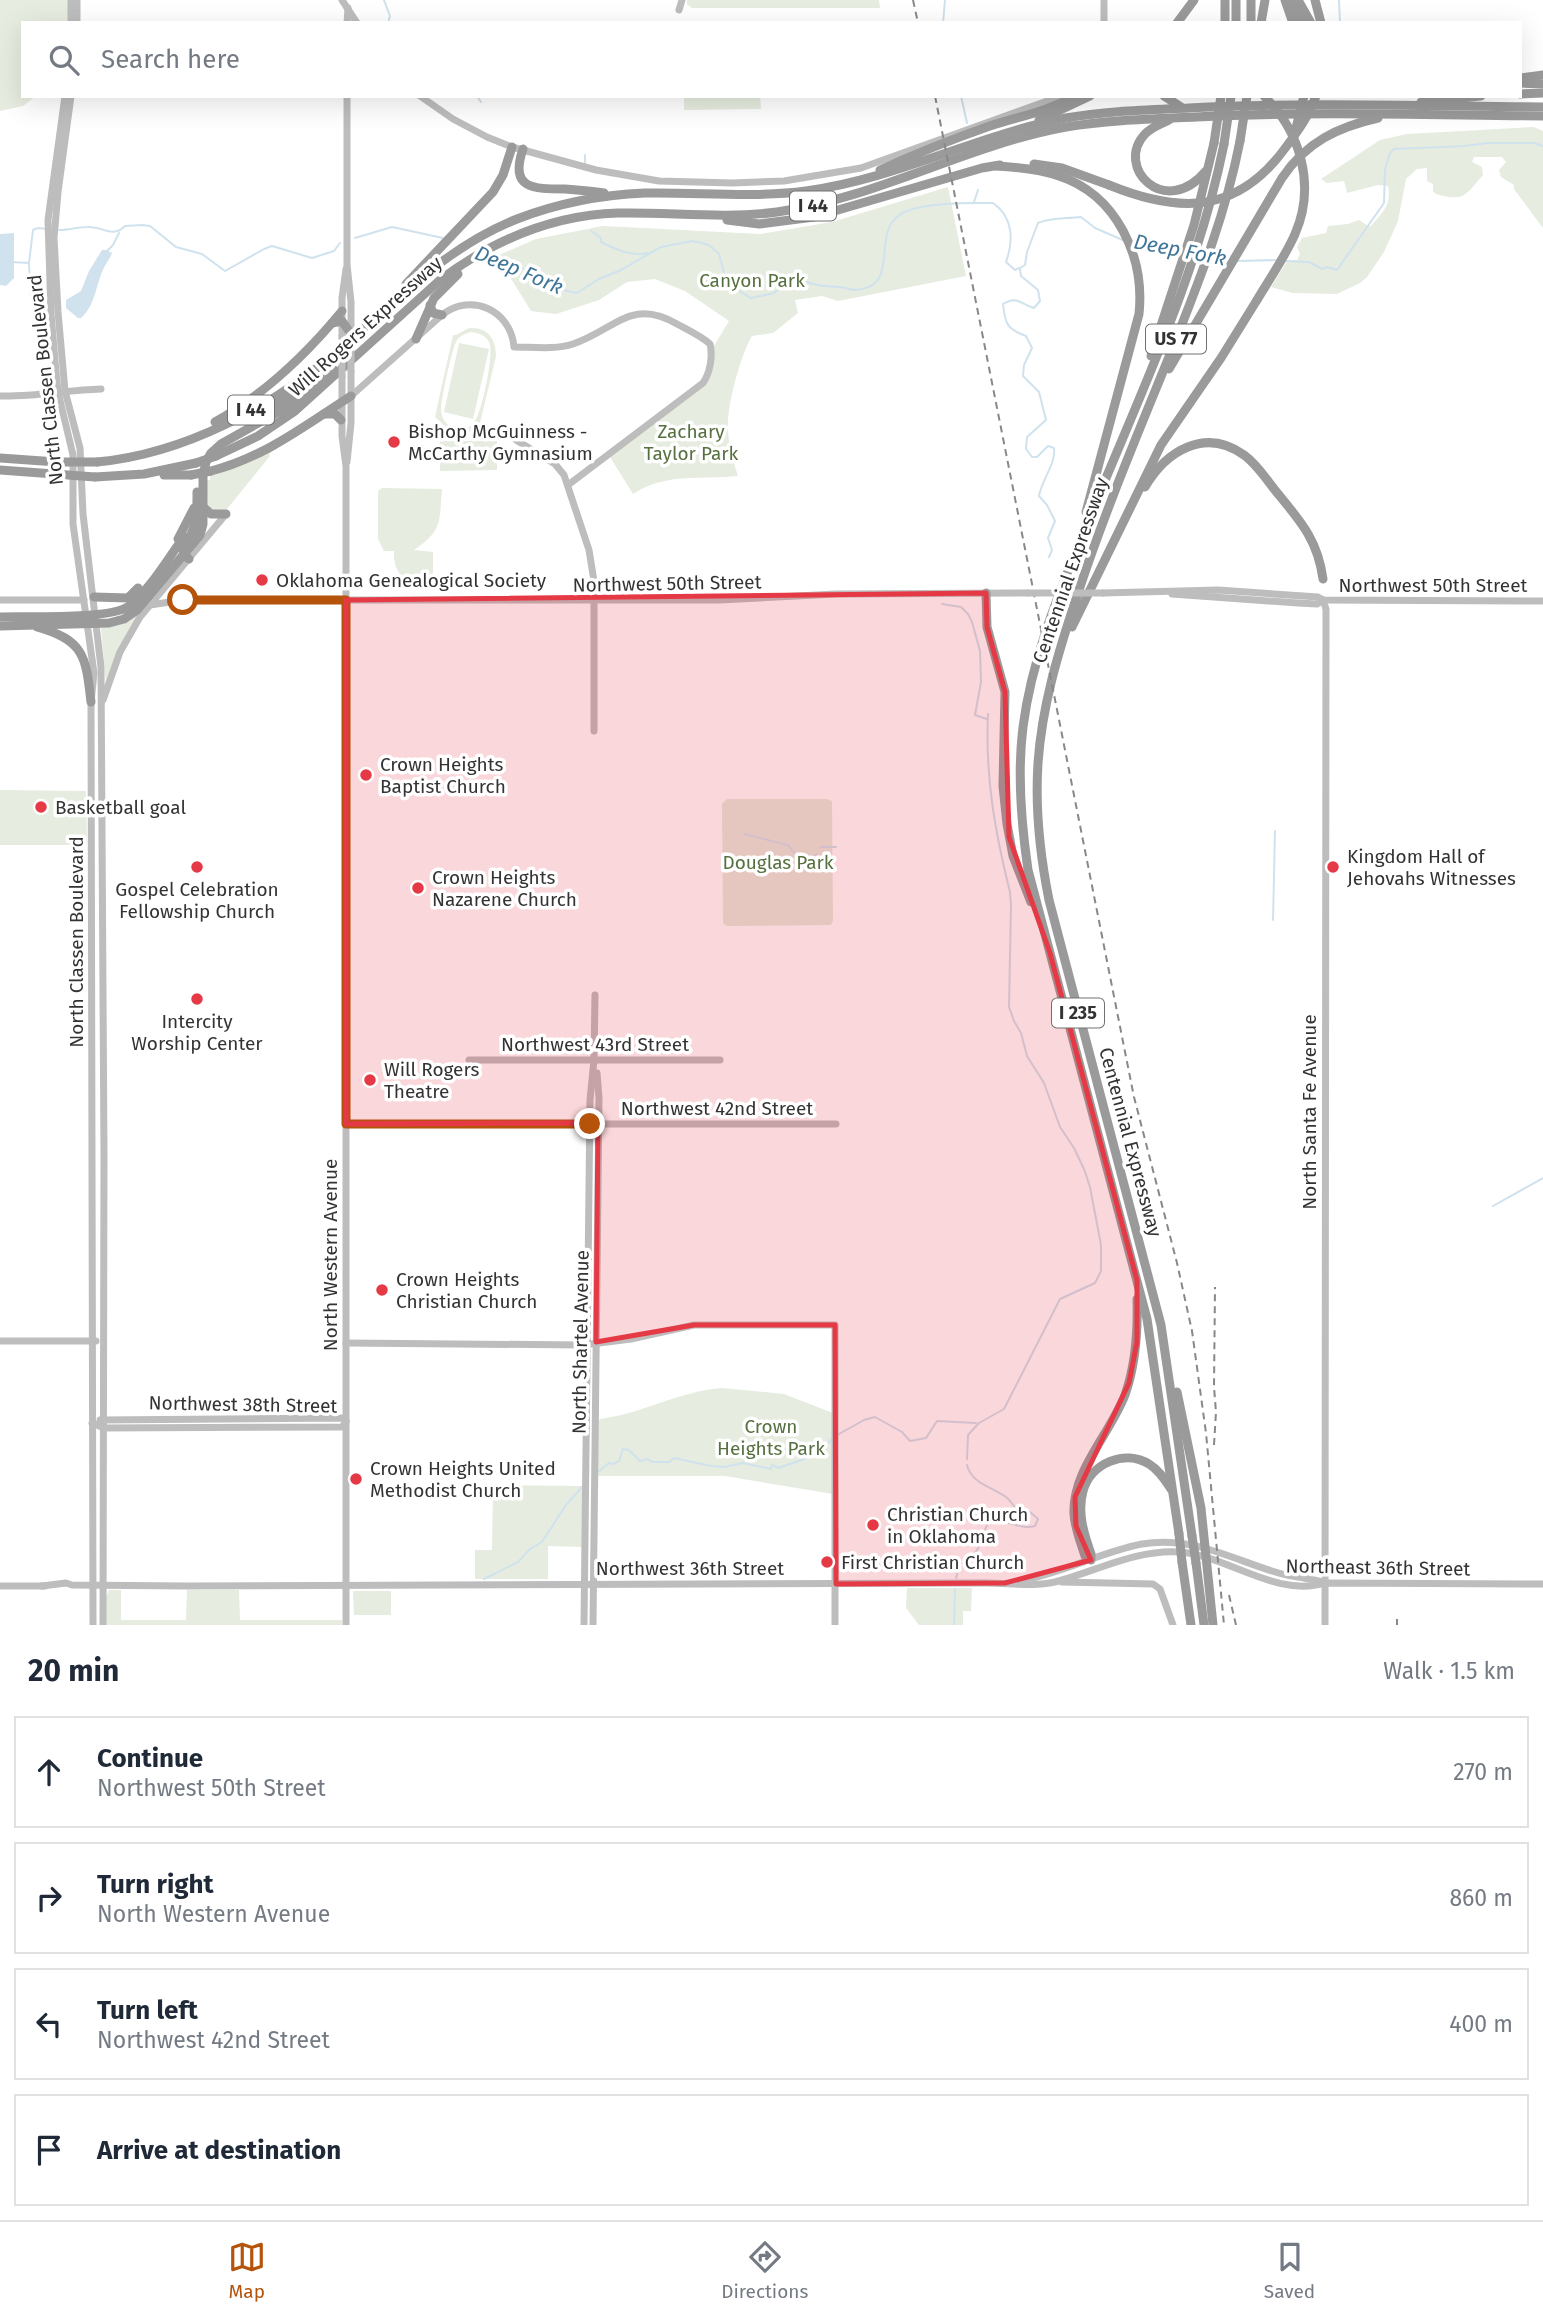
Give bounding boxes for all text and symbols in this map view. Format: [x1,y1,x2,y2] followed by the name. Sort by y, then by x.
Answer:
[21,21,1522,98] search box
[45,41,83,79] icon: search
[101,44,240,75] text: Search here
[790,191,836,220] road number: I 44
[1132,228,1228,272] water label: Deep Fork
[471,240,567,300] water label: Deep Fork
[284,251,447,401] street label: Will Rogers Expressway
[699,269,805,292] park label: Canyon Park
[23,274,68,486] street label: North Classen Boulevard
[1146,324,1206,354] road number: US 77
[228,396,274,424] road number: I 44
[408,420,593,465] place label: Bishop McGuinness - McCarthy Gymnasium
[644,420,739,465] park label: Zachary Taylor Park
[386,434,402,450] marker: Bishop McGuinness - McCarthy Gymnasium
[1028,474,1113,666] street label: Centennial Expressway
[276,569,547,592] place label: Oklahoma Genealogical Society
[572,570,762,597] street label: Northwest 50th Street
[254,572,270,588] marker: Oklahoma Genealogical Society
[1339,574,1528,597] street label: Northwest 50th Street
[167,584,198,615] route start
[380,753,506,798] place label: Crown Heights Baptist Church
[358,767,374,783] marker: Crown Heights Baptist Church
[55,796,186,819] place label: Basketball goal
[33,799,49,815] marker: Basketball goal
[65,836,88,1048] street label: North Classen Boulevard
[1347,845,1516,890] place label: Kingdom Hall of Jehovahs Witnesses
[722,851,834,874] park label: Douglas Park
[189,859,205,875] marker: Gospel Celebration Fellowship Church
[1325,859,1341,875] marker: Kingdom Hall of Jehovahs Witnesses
[432,866,577,911] place label: Crown Heights Nazarene Church
[115,878,279,923] place label: Gospel Celebration Fellowship Church
[410,880,426,896] marker: Crown Heights Nazarene Church
[189,991,205,1007] marker: Intercity Worship Center
[1052,998,1104,1028] road number: I 235
[131,1010,263,1055] place label: Intercity Worship Center
[1298,1014,1321,1210] street label: North Santa Fe Avenue
[501,1033,689,1056] street label: Northwest 43rd Street
[1094,1045,1167,1240] street label: Centennial Expressway
[384,1058,480,1103] place label: Will Rogers Theatre
[362,1072,378,1088] marker: Will Rogers Theatre
[621,1097,813,1120] street label: Northwest 42nd Street
[574,1108,605,1139] route end
[319,1159,342,1351] street label: North Western Avenue
[567,1250,594,1434] street label: North Shartel Avenue
[396,1268,538,1313] place label: Crown Heights Christian Church
[374,1282,390,1298] marker: Crown Heights Christian Church
[148,1391,338,1418] street label: Northwest 38th Street
[717,1415,825,1460] park label: Crown Heights Park
[370,1457,556,1502] place label: Crown Heights United Methodist Church
[348,1471,364,1487] marker: Crown Heights United Methodist Church
[887,1503,1029,1548] place label: Christian Church in Oklahoma
[865,1517,881,1533] marker: Christian Church in Oklahoma
[841,1551,1024,1574] place label: First Christian Church
[819,1554,835,1570] marker: First Christian Church
[1285,1554,1471,1581] street label: Northeast 36th Street
[596,1557,784,1580] street label: Northwest 36th Street
[28,1653,119,1689] text: 20 min
[1383,1657,1515,1685] text: Walk · 1.5 km
[97,1743,203,1774] text: Continue
[30,1753,68,1791] icon: ahead
[1453,1758,1513,1786] text: 270 m
[97,1774,326,1802] text: Northwest 50th Street
[97,1869,214,1900] text: Turn right
[30,1879,68,1917] icon: right
[1449,1884,1513,1912] text: 860 m
[97,1900,330,1928] text: North Western Avenue
[97,1995,198,2026] text: Turn left
[30,2005,68,2043] icon: left
[1449,2010,1513,2038] text: 400 m
[97,2026,330,2054] text: Northwest 42nd Street
[30,2131,68,2169] icon: arrive
[97,2135,341,2166] text: Arrive at destination
[228,2238,266,2303] tab: Map
[721,2238,808,2303] tab: Directions
[1264,2238,1315,2303] tab: Saved

